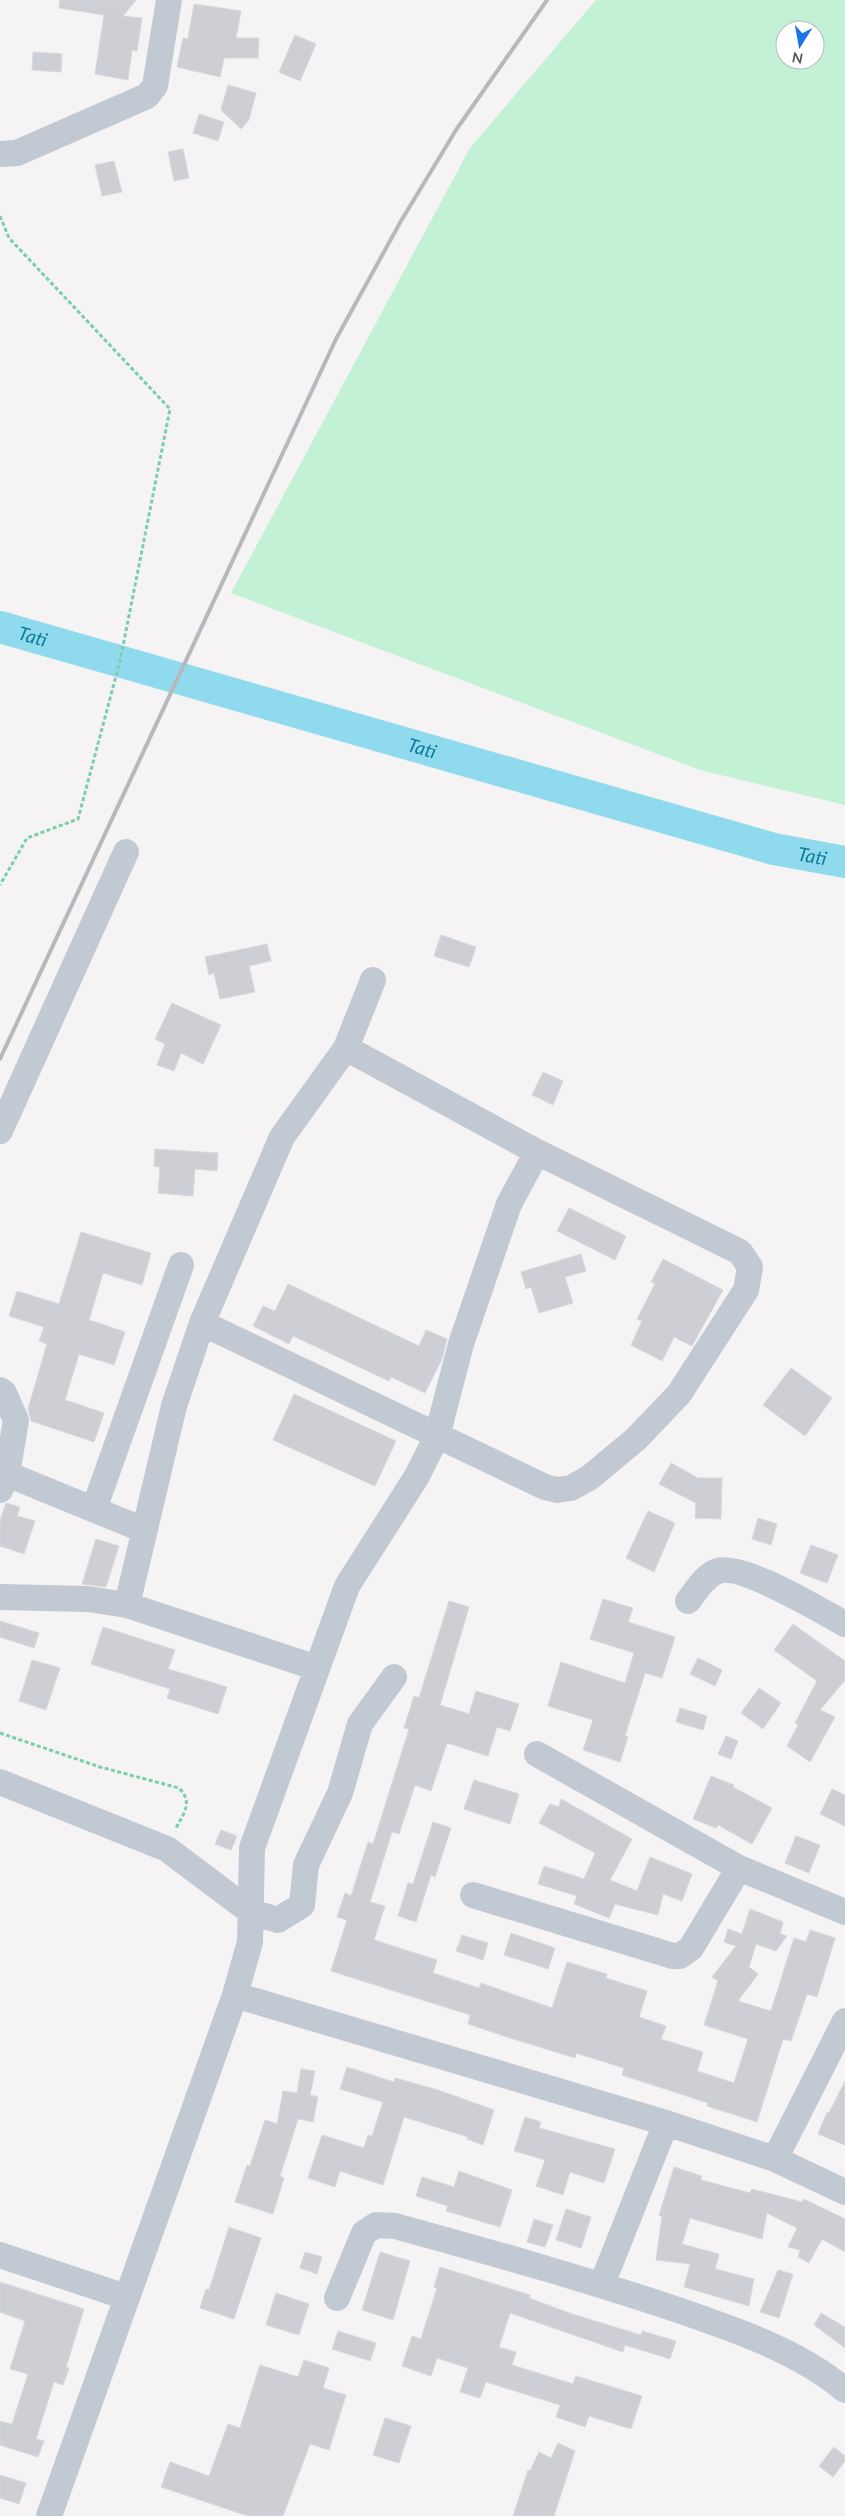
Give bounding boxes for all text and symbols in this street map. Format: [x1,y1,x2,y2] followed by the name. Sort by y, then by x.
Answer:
[775,20,825,70] north arrow
[791,49,804,68] text: N
[16,621,50,651] water label: Tati
[405,733,439,763] water label: Tati
[796,842,829,869] water label: Tati

